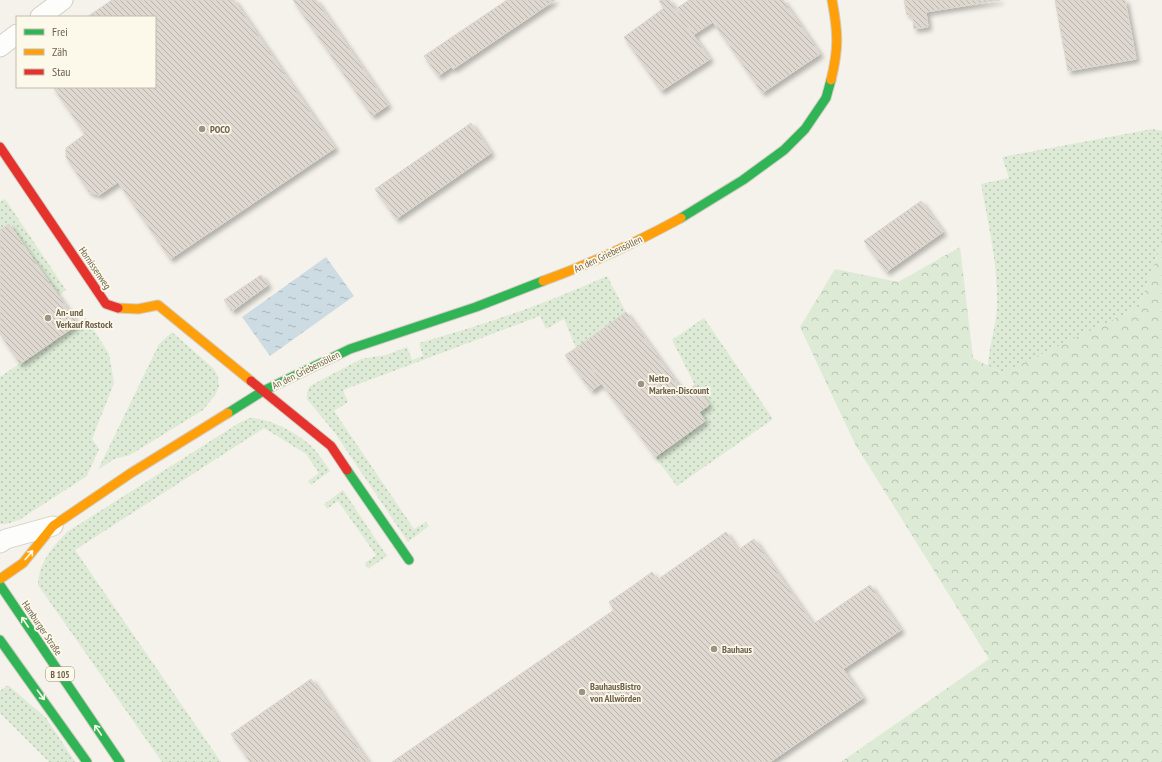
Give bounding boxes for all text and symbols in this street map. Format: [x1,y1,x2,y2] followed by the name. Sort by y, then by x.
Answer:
[16,16,156,88] legend
[52,24,68,39] text: Frei
[52,44,67,59] text: Zäh
[52,64,70,79] text: Stau
[210,123,231,136] place label: POCO
[197,124,207,134] marker: POCO
[572,232,644,276] street label: An den Griebensöllen
[76,244,114,292] street label: Hornissenweg
[55,306,113,331] place label: An- und Verkauf Rostock
[43,313,53,323] marker: An- und Verkauf Rostock
[270,348,342,392] street label: An den Griebensöllen
[649,372,709,397] place label: Netto Marken-Discount
[636,379,646,389] marker: Netto Marken-Discount
[25,550,34,560] one-way arrow
[19,598,65,658] street label: Hamburger Straße
[21,617,29,628] one-way arrow
[722,643,753,656] place label: Bauhaus
[709,644,719,654] marker: Bauhaus
[46,667,74,681] road number: B 105
[589,680,642,705] place label: BauhausBistro von Allwörden
[577,687,587,697] marker: BauhausBistro von Allwörden
[37,690,45,701] one-way arrow
[94,725,102,736] one-way arrow

